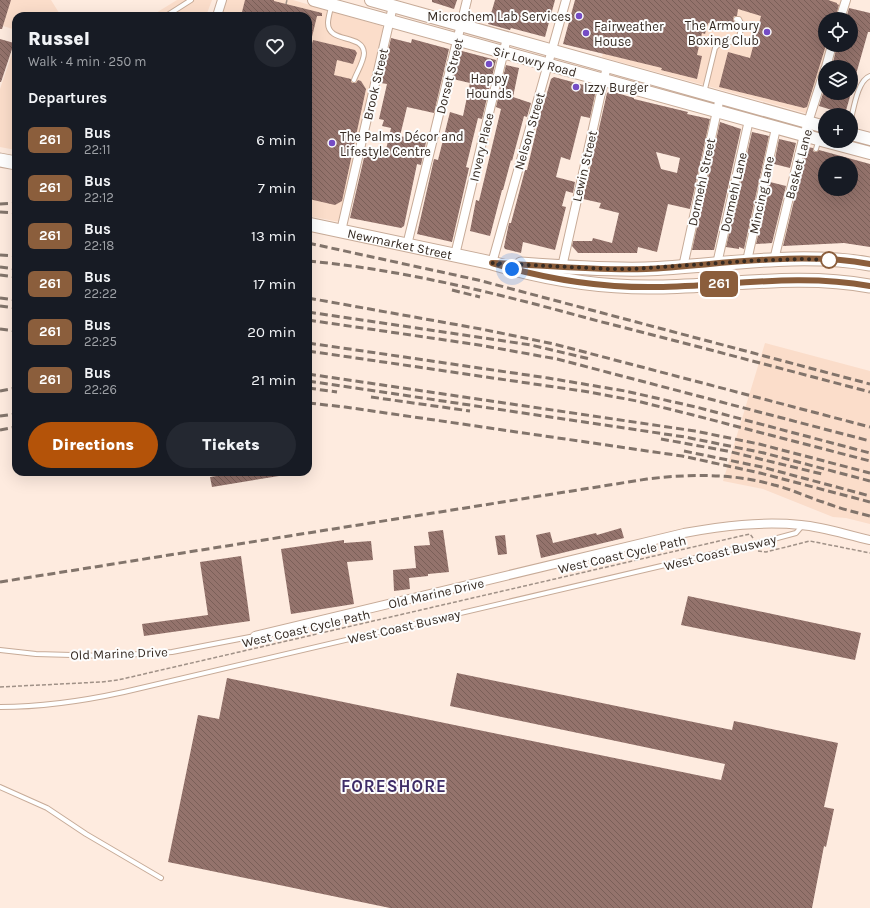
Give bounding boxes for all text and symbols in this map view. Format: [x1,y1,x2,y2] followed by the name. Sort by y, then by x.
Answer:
[427,9,571,24] place label: Microchem Lab Services
[574,11,584,21] marker: Microchem Lab Services
[818,12,858,196] map controls
[818,12,858,52] button: locate
[685,18,759,48] place label: The Armoury Boxing Club
[594,19,664,49] place label: Fairweather House
[254,25,296,67] button: heart
[762,27,772,37] marker: The Armoury Boxing Club
[28,28,90,50] text: Russel
[581,28,591,38] marker: Fairweather House
[433,37,466,116] street label: Dorset Street
[491,43,578,80] street label: Sir Lowry Road
[360,47,391,121] street label: Brook Street
[28,54,146,69] text: Walk · 4 min · 250 m
[484,59,494,69] marker: Happy Hounds
[818,60,858,100] button: layers
[466,71,512,101] place label: Happy Hounds
[584,80,649,95] place label: Izzy Burger
[571,82,581,92] marker: Izzy Burger
[28,89,107,107] text: Departures
[511,91,548,172] street label: Nelson Street
[818,108,858,148] button: +
[466,111,497,183] street label: Invery Place
[84,124,111,142] text: Bus
[782,127,815,201] street label: Basket Lane
[340,129,464,159] place label: The Palms Décor and Lifestyle Centre
[569,129,600,203] street label: Lewin Street
[39,131,61,148] text: 261
[256,131,296,149] text: 6 min
[685,137,718,227] street label: Dormehl Street
[327,138,337,148] marker: The Palms Décor and Lifestyle Centre
[84,142,111,157] text: 22:11
[717,150,750,234] street label: Dormehl Lane
[746,154,777,235] street label: Mincing Lane
[818,156,858,196] button: −
[84,172,111,190] text: Bus
[39,179,61,196] text: 261
[258,179,296,197] text: 7 min
[84,190,114,205] text: 22:12
[84,220,111,238] text: Bus
[346,226,454,262] street label: Newmarket Street
[39,227,61,244] text: 261
[251,227,296,245] text: 13 min
[84,238,114,253] text: 22:18
[820,251,838,269] unlabelled marker
[502,259,522,279] your location
[84,268,111,286] text: Bus
[696,271,742,297] line badge: 261
[39,275,61,292] text: 261
[253,275,296,293] text: 17 min
[708,275,730,292] text: 261
[84,286,117,301] text: 22:22
[84,316,111,334] text: Bus
[39,323,61,340] text: 261
[247,323,296,341] text: 20 min
[84,334,117,349] text: 22:25
[84,364,111,382] text: Bus
[39,371,61,388] text: 261
[251,371,296,389] text: 21 min
[84,382,117,397] text: 22:26
[28,422,158,468] button: Directions
[166,422,296,468] button: Tickets
[662,531,778,574] street label: West Coast Busway
[557,532,688,577] street label: West Coast Cycle Path
[387,575,486,612] street label: Old Marine Drive
[241,606,372,651] street label: West Coast Cycle Path
[346,606,462,647] street label: West Coast Busway
[70,644,168,663] street label: Old Marine Drive
[341,776,447,796] district label: FORESHORE

